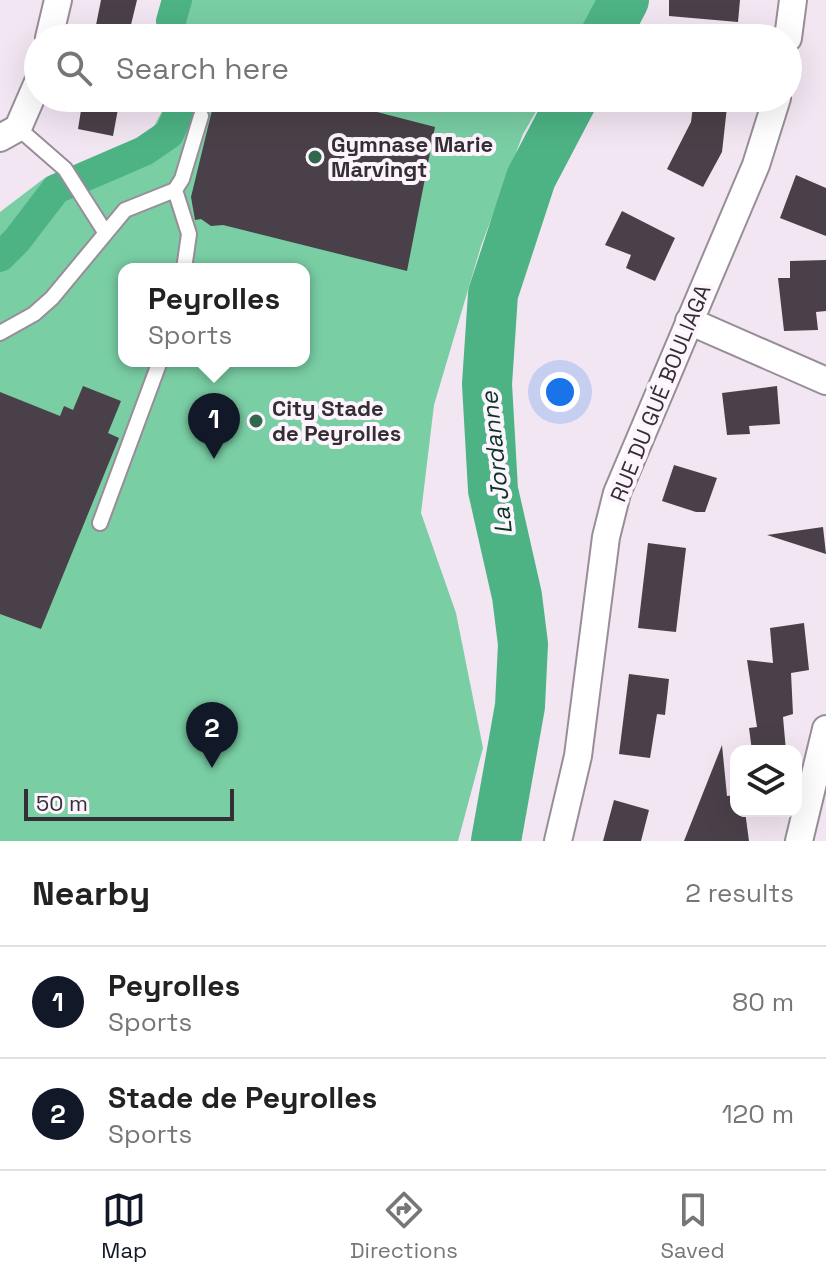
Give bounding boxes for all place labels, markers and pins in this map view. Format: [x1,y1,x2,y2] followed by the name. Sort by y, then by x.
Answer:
[331,130,493,183] place label: Gymnase Marie Marvingt
[306,148,324,166] marker: Gymnase Marie Marvingt
[188,393,240,459] pin: 1
[272,394,401,447] place label: City Stade de Peyrolles
[247,412,265,430] marker: City Stade de Peyrolles
[186,702,238,768] pin: 2

